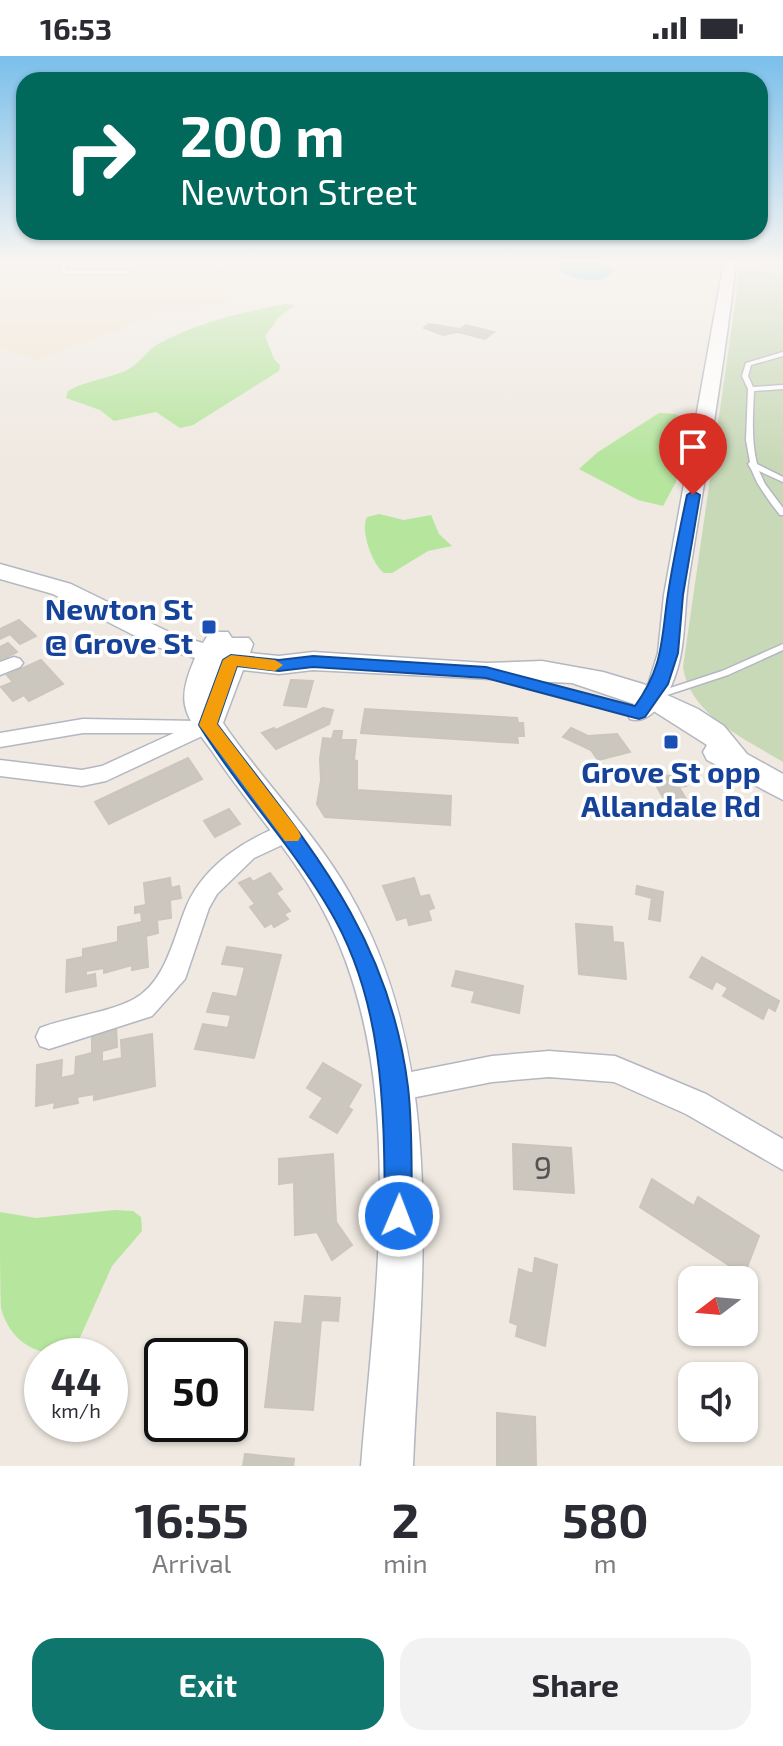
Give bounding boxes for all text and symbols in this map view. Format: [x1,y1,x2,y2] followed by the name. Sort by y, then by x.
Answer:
[40,10,112,46] text: 16:53
[180,101,345,168] text: 200 m
[48,104,152,208] icon: right
[180,169,418,212] text: Newton Street
[659,413,727,495] pin
[671,425,715,469] icon: arrive
[44,590,193,660] place label: Newton St @ Grove St
[200,618,218,636] marker: Newton St @ Grove St
[662,733,680,751] marker: Grove St opp Allandale Rd
[581,753,761,823] place label: Grove St opp Allandale Rd
[534,1147,552,1185] house number: 9
[357,1174,441,1258] position arrow
[678,1266,758,1346] north arrow
[678,1266,758,1442] map controls
[144,1338,248,1442] speed limit sign: 50
[51,1356,101,1404] text: 44
[678,1362,758,1442] button: sound
[51,1398,101,1422] text: km/h
[134,1490,249,1548] text: 16:55
[391,1490,419,1548] text: 2
[562,1490,649,1548] text: 580
[152,1547,231,1578] text: Arrival
[383,1547,428,1578] text: min
[594,1547,617,1578] text: m
[32,1638,384,1730] button: Exit
[400,1638,751,1730] button: Share

